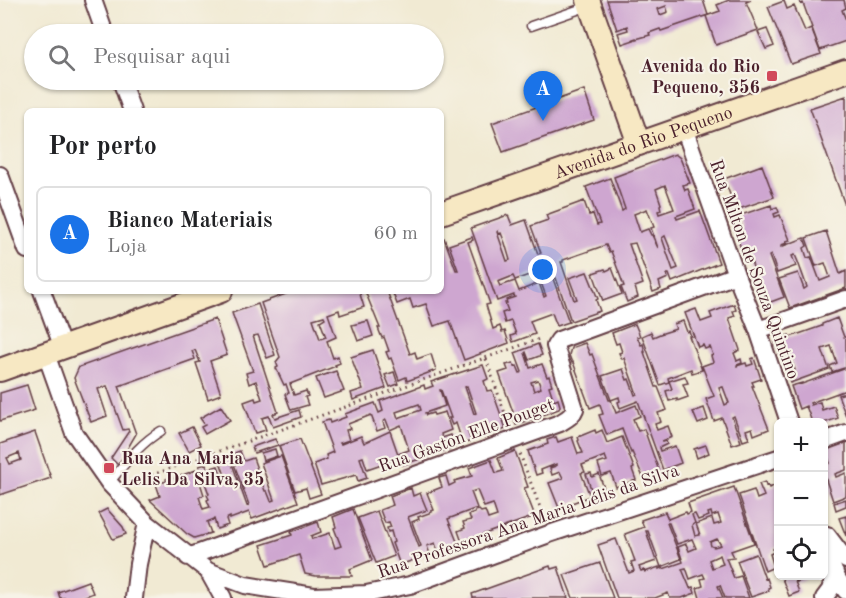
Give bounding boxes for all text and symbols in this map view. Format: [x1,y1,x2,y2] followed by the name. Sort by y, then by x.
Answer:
[24,24,444,90] search box
[45,41,78,74] icon: search
[93,46,230,68] text: Pesquisar aqui
[640,58,760,97] place label: Avenida do Rio Pequeno, 356
[765,69,779,83] marker: Avenida do Rio Pequeno, 356
[524,72,562,121] pin: A
[552,104,735,183] street label: Avenida do Rio Pequeno
[48,134,157,160] text: Por perto
[706,157,802,382] street label: Rua Milton de Souza Quintino
[107,210,272,232] text: Bianco Materiais
[62,224,77,244] text: A
[373,224,418,244] text: 60 m
[107,237,147,257] text: Loja
[528,255,557,284] your location
[376,396,557,476] street label: Rua Gaston Elle Pouget
[774,418,828,580] map controls
[774,418,828,472] button: +
[121,450,264,489] place label: Rua Ana Maria Lelis Da Silva, 35
[102,461,116,475] marker: Rua Ana Maria Lelis Da Silva, 35
[375,462,681,582] street label: Rua Professora Ana Maria Lélis da Silva
[774,472,828,526] button: −
[774,526,828,580] button: locate

